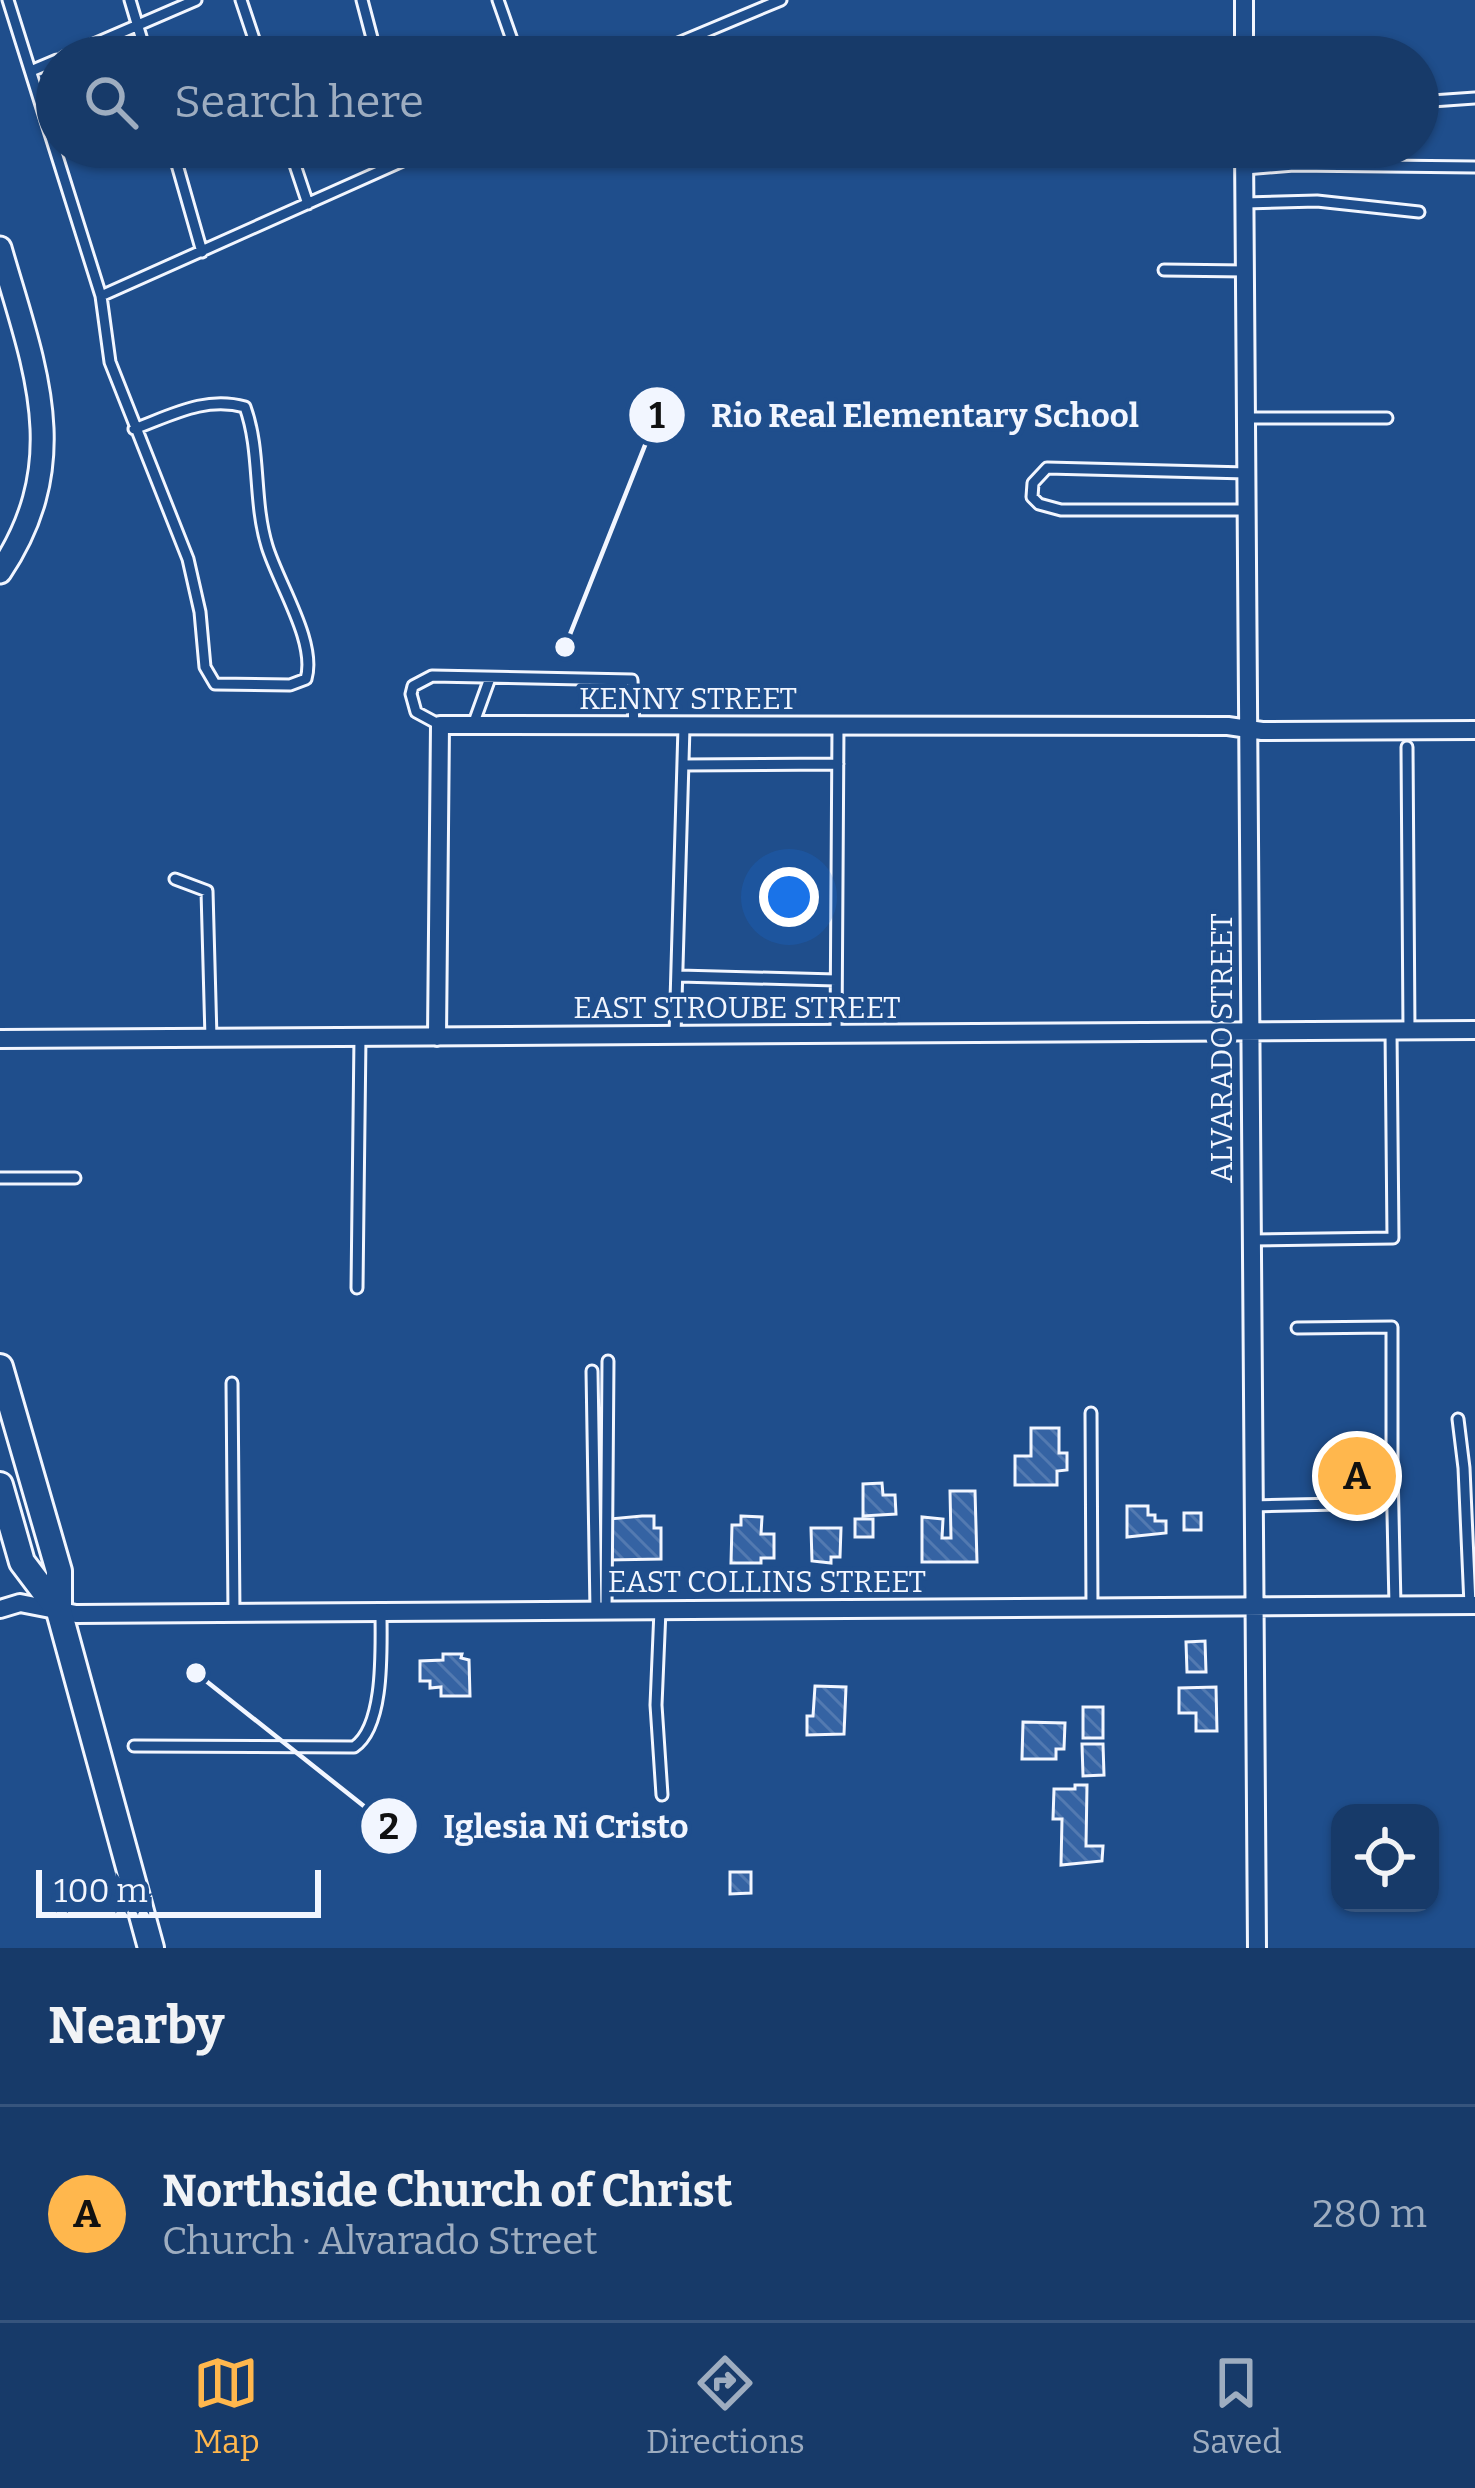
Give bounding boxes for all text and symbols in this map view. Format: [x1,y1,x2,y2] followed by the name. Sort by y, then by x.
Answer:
[36,36,1439,168] search box
[78,69,144,135] icon: search
[174,75,424,129] text: Search here
[627,381,1163,450] callout: Rio Real Elementary School
[649,394,665,438] text: 1
[711,396,1139,436] text: Rio Real Elementary School
[579,681,797,717] street label: KENNY STREET
[759,867,819,927] your location
[1204,913,1240,1183] street label: ALVARADO STREET
[573,990,901,1026] street label: EAST STROUBE STREET
[1318,1431,1396,1521] pin: A
[608,1564,926,1600] street label: EAST COLLINS STREET
[359,1792,712,1861] callout: Iglesia Ni Cristo
[1331,1804,1439,1912] map controls
[1331,1804,1439,1912] button: locate
[379,1805,399,1849] text: 2
[443,1807,689,1847] text: Iglesia Ni Cristo
[36,1864,321,1917] scale bar
[54,1871,148,1911] text: 100 m
[48,1995,224,2057] text: Nearby
[162,2164,732,2218] text: Northside Church of Christ
[73,2191,101,2237] text: A
[1312,2191,1427,2237] text: 280 m
[162,2218,598,2264] text: Church · Alvarado Street
[193,2350,260,2462] tab: Map
[646,2350,805,2462] tab: Directions
[1191,2350,1282,2462] tab: Saved

